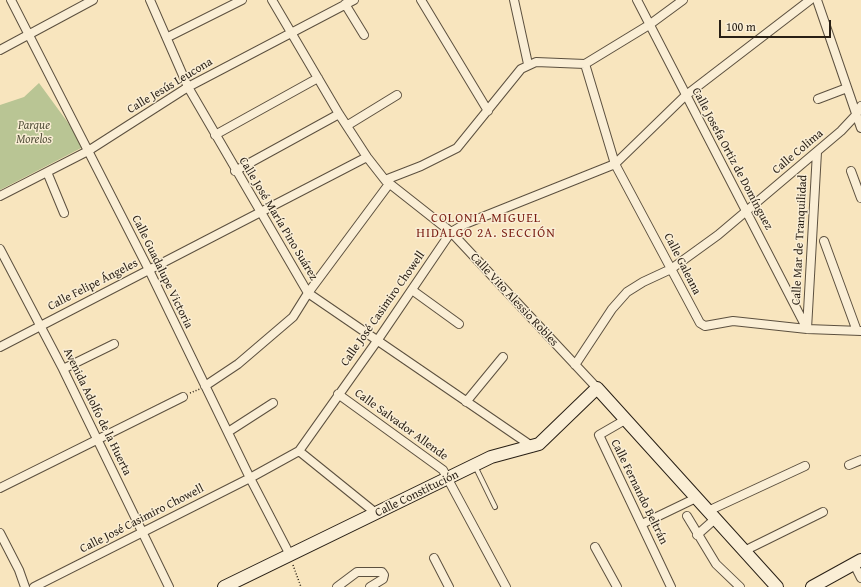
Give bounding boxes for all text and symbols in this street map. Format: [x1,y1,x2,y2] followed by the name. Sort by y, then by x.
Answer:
[721,12,833,38] scale bar
[726,18,756,35] text: 100 m
[125,55,215,117] street label: Calle Jesús Leucona
[688,86,776,232] street label: Calle Josefa Ortiz de Domínguez
[16,119,52,147] park label: Parque Morelos
[770,127,826,177] street label: Calle Colima
[235,155,321,283] street label: Calle José María Pino Suárez
[789,175,811,305] street label: Calle Mar de Tranquilidad
[416,211,556,242] district label: COLONIA MIGUEL HIDALGO 2A. SECCIÓN
[128,213,196,331] street label: Calle Guadalupe Victoria
[660,231,704,297] street label: Calle Galeana
[338,249,428,369] street label: Calle José Casimiro Chowell
[467,250,561,350] street label: Calle Vito Alessio Robles
[46,256,140,314] street label: Calle Felipe Ángeles
[60,346,134,478] street label: Avenida Adolfo de la Huerta
[351,386,451,464] street label: Calle Salvador Allende
[607,437,671,547] street label: Calle Fernando Beltrán
[373,468,461,520] street label: Calle Constitución
[78,481,206,557] street label: Calle José Casimiro Chowell

